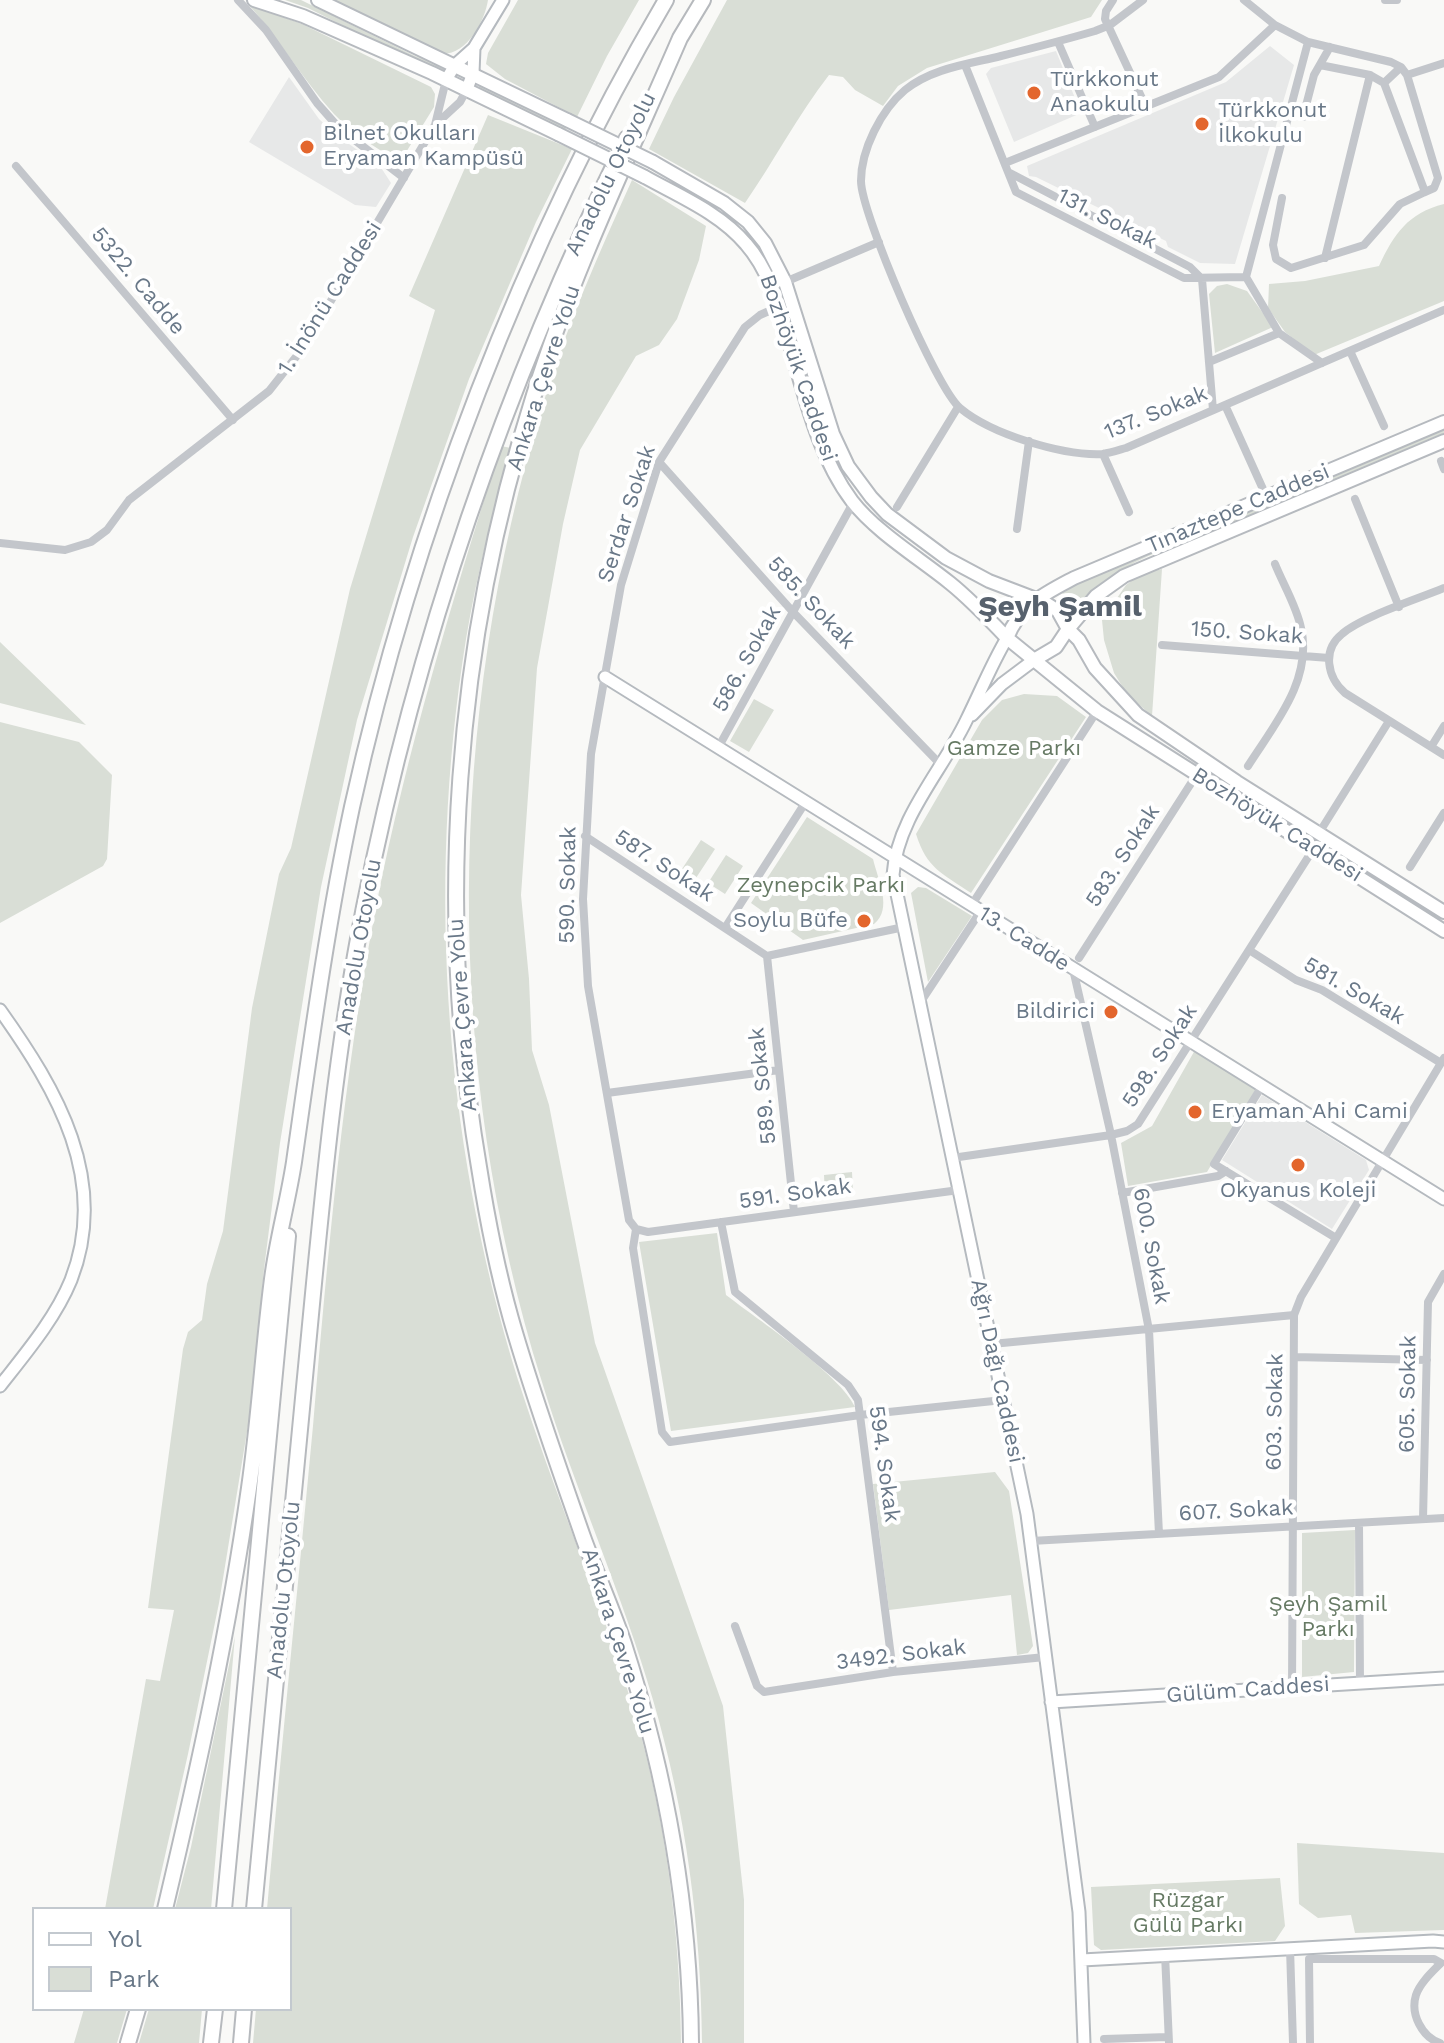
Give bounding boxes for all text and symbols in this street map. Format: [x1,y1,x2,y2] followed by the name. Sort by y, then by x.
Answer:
[1050,67,1159,118] place label: Türkkonut Anaokulu
[1025,84,1043,102] marker: Türkkonut Anaokulu
[560,88,662,260] street label: Anadolu Otoyolu
[1218,98,1327,150] place label: Türkkonut İlkokulu
[1193,115,1211,133] marker: Türkkonut İlkokulu
[323,121,524,172] place label: Bilnet Okulları Eryaman Kampüsü
[298,138,316,156] marker: Bilnet Okulları Eryaman Kampüsü
[1053,183,1161,255] street label: 131. Sokak
[272,217,388,379] street label: 1. İnönü Caddesi
[85,222,191,340] street label: 5322. Cadde
[754,271,842,465] street label: Bozhöyük Caddesi
[502,282,586,474] street label: Ankara Çevre Yolu
[1101,380,1211,446] street label: 137. Sokak
[592,442,662,586] street label: Serdar Sokak
[1142,458,1334,560] street label: Tınaztepe Caddesi
[761,551,861,655] street label: 585. Sokak
[978,589,1142,625] district label: Şeyh Şamil
[707,601,787,717] street label: 586. Sokak
[1190,616,1304,650] street label: 150. Sokak
[947,736,1081,762] park label: Gamze Parkı
[1187,762,1367,888] street label: Bozhöyük Caddesi
[1080,800,1166,912] street label: 583. Sokak
[609,824,719,908] street label: 587. Sokak
[554,826,582,944] street label: 590. Sokak
[330,857,388,1037] street label: Anadolu Otoyolu
[737,873,905,899] park label: Zeynepcik Parkı
[974,901,1074,977] street label: 13. Cadde
[733,908,848,934] place label: Soylu Büfe
[855,912,873,930] marker: Soylu Büfe
[443,917,483,1113] street label: Ankara Çevre Yolu
[1299,951,1409,1031] street label: 581. Sokak
[1015,999,1095,1025] place label: Bildirici
[1117,999,1203,1113] street label: 598. Sokak
[1102,1003,1120,1021] marker: Bildirici
[744,1026,782,1146] street label: 589. Sokak
[1211,1099,1408,1125] place label: Eryaman Ahi Cami
[1186,1103,1204,1121] marker: Eryaman Ahi Cami
[1289,1156,1307,1174] marker: Okyanus Koleji
[737,1173,853,1215] street label: 591. Sokak
[1220,1178,1376,1204] place label: Okyanus Koleji
[1127,1186,1175,1306] street label: 600. Sokak
[965,1277,1029,1465] street label: Ağrı Dağı Caddesi
[1394,1335,1422,1453] street label: 605. Sokak
[1261,1353,1289,1471] street label: 603. Sokak
[863,1404,905,1524] street label: 594. Sokak
[1178,1495,1294,1527] street label: 607. Sokak
[262,1500,306,1680] street label: Anadolu Otoyolu
[576,1545,660,1737] street label: Ankara Çevre Yolu
[1269,1592,1387,1644] park label: Şeyh Şamil Parkı
[835,1634,967,1676] street label: 3492. Sokak
[1166,1671,1330,1709] street label: Gülüm Caddesi
[1133,1888,1243,1940] park label: Rüzgar Gülü Parkı
[32,1907,292,2011] legend
[108,1925,142,1953] text: Yol
[108,1965,160,1993] text: Park

